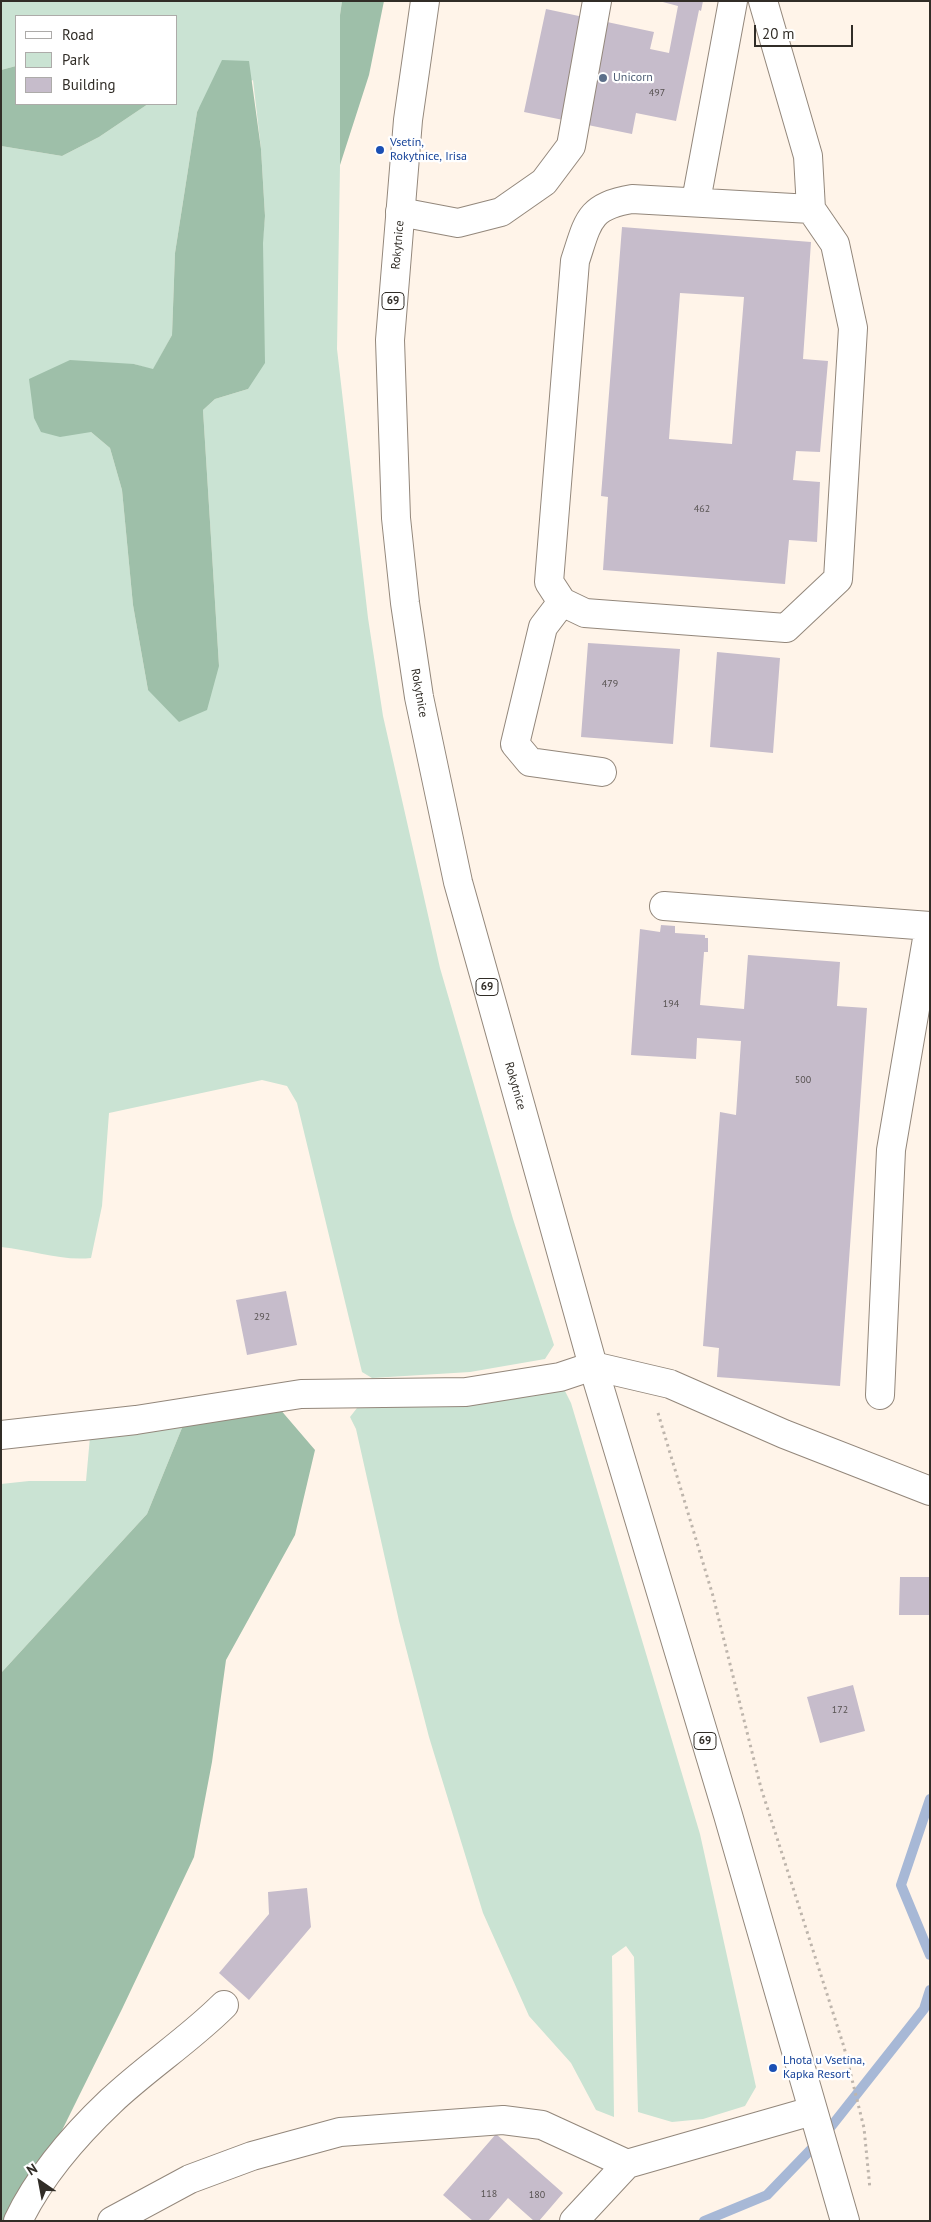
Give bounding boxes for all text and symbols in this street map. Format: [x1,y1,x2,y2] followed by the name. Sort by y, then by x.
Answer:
[15,15,178,105] legend
[756,15,855,47] scale bar
[762,24,795,43] text: 20 m
[62,25,94,44] text: Road
[62,50,90,69] text: Park
[613,71,653,85] place label: Unicorn
[597,72,609,84] marker: Unicorn
[62,75,116,94] text: Building
[649,87,665,99] house number: 497
[390,136,467,164] place label: Vsetín, Rokytnice, Irisa
[374,144,386,156] marker: Vsetín, Rokytnice, Irisa
[389,220,407,270] street label: Rokytnice
[382,292,404,310] road number: 69
[694,503,710,515] house number: 462
[408,667,430,719] street label: Rokytnice
[602,678,618,690] house number: 479
[476,979,498,996] road number: 69
[663,998,679,1010] house number: 194
[501,1060,529,1112] street label: Rokytnice
[795,1074,811,1086] house number: 500
[254,1311,270,1323] house number: 292
[832,1704,848,1716] house number: 172
[694,1732,716,1750] road number: 69
[783,2054,865,2082] place label: Lhota u Vsetína, Kapka Resort
[767,2062,779,2074] marker: Lhota u Vsetína, Kapka Resort
[15,2157,65,2207] north arrow
[23,2159,41,2179] text: N
[481,2188,497,2200] house number: 118
[529,2189,545,2201] house number: 180

